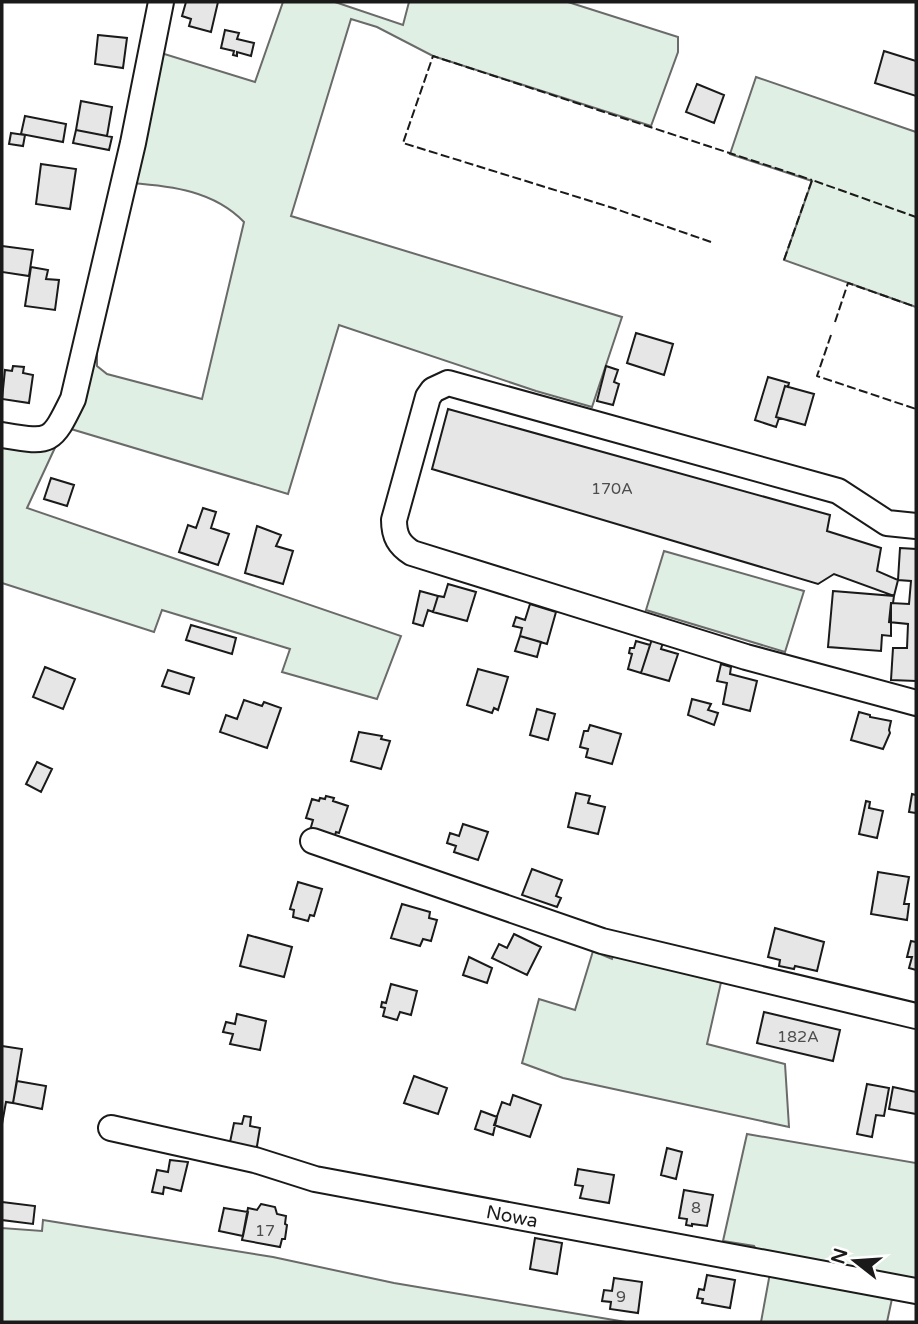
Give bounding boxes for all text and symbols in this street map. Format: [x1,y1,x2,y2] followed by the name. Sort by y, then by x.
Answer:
[591,479,633,499] house number: 170A
[777,1027,819,1047] house number: 182A
[691,1198,701,1218] house number: 8
[484,1201,540,1232] street label: Nowa
[255,1221,275,1241] house number: 17
[820,1226,890,1296] north arrow
[827,1246,852,1267] text: N
[616,1287,626,1307] house number: 9

